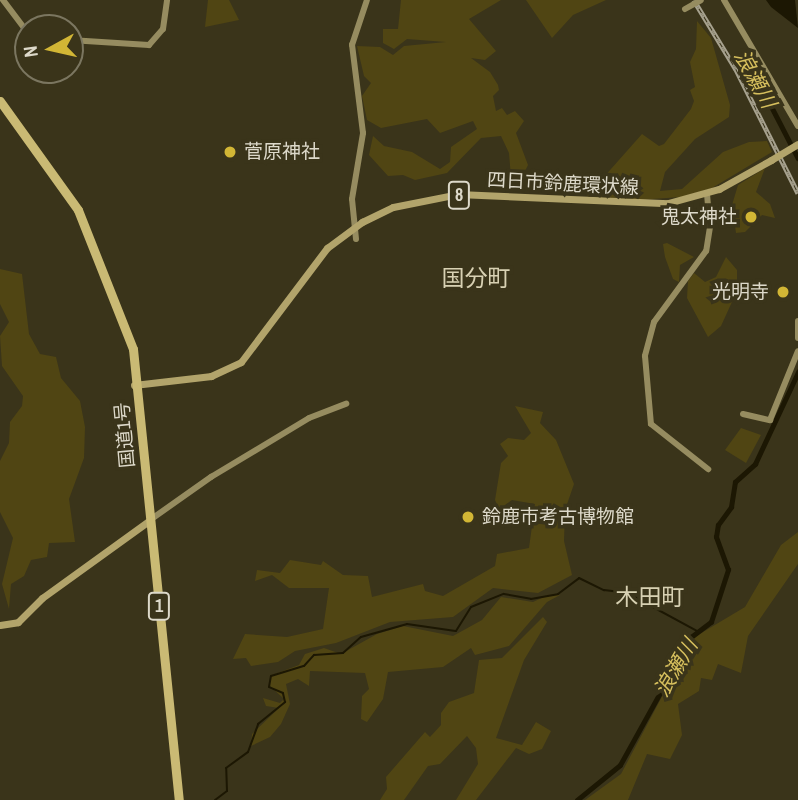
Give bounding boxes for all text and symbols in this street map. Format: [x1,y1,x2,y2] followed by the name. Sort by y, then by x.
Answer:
[14,14,84,84] north arrow
[17,44,44,59] text: N
[729,45,781,113] water label: 浪瀬川
[244,141,320,163] place label: 菅原神社
[222,144,238,160] marker: 菅原神社
[487,169,639,199] street label: 四日市鈴鹿環状線
[447,180,471,210] road number: 8
[661,206,737,228] place label: 鬼太神社
[743,209,759,225] marker: 鬼太神社
[442,264,510,292] district label: 国分町
[712,281,769,303] place label: 光明寺
[775,284,791,300] marker: 光明寺
[111,401,139,469] street label: 国道1号
[482,506,634,528] place label: 鈴鹿市考古博物館
[460,509,476,525] marker: 鈴鹿市考古博物館
[616,583,684,611] district label: 木田町
[147,592,171,620] road number: 1
[649,635,703,701] water label: 浪瀬川

